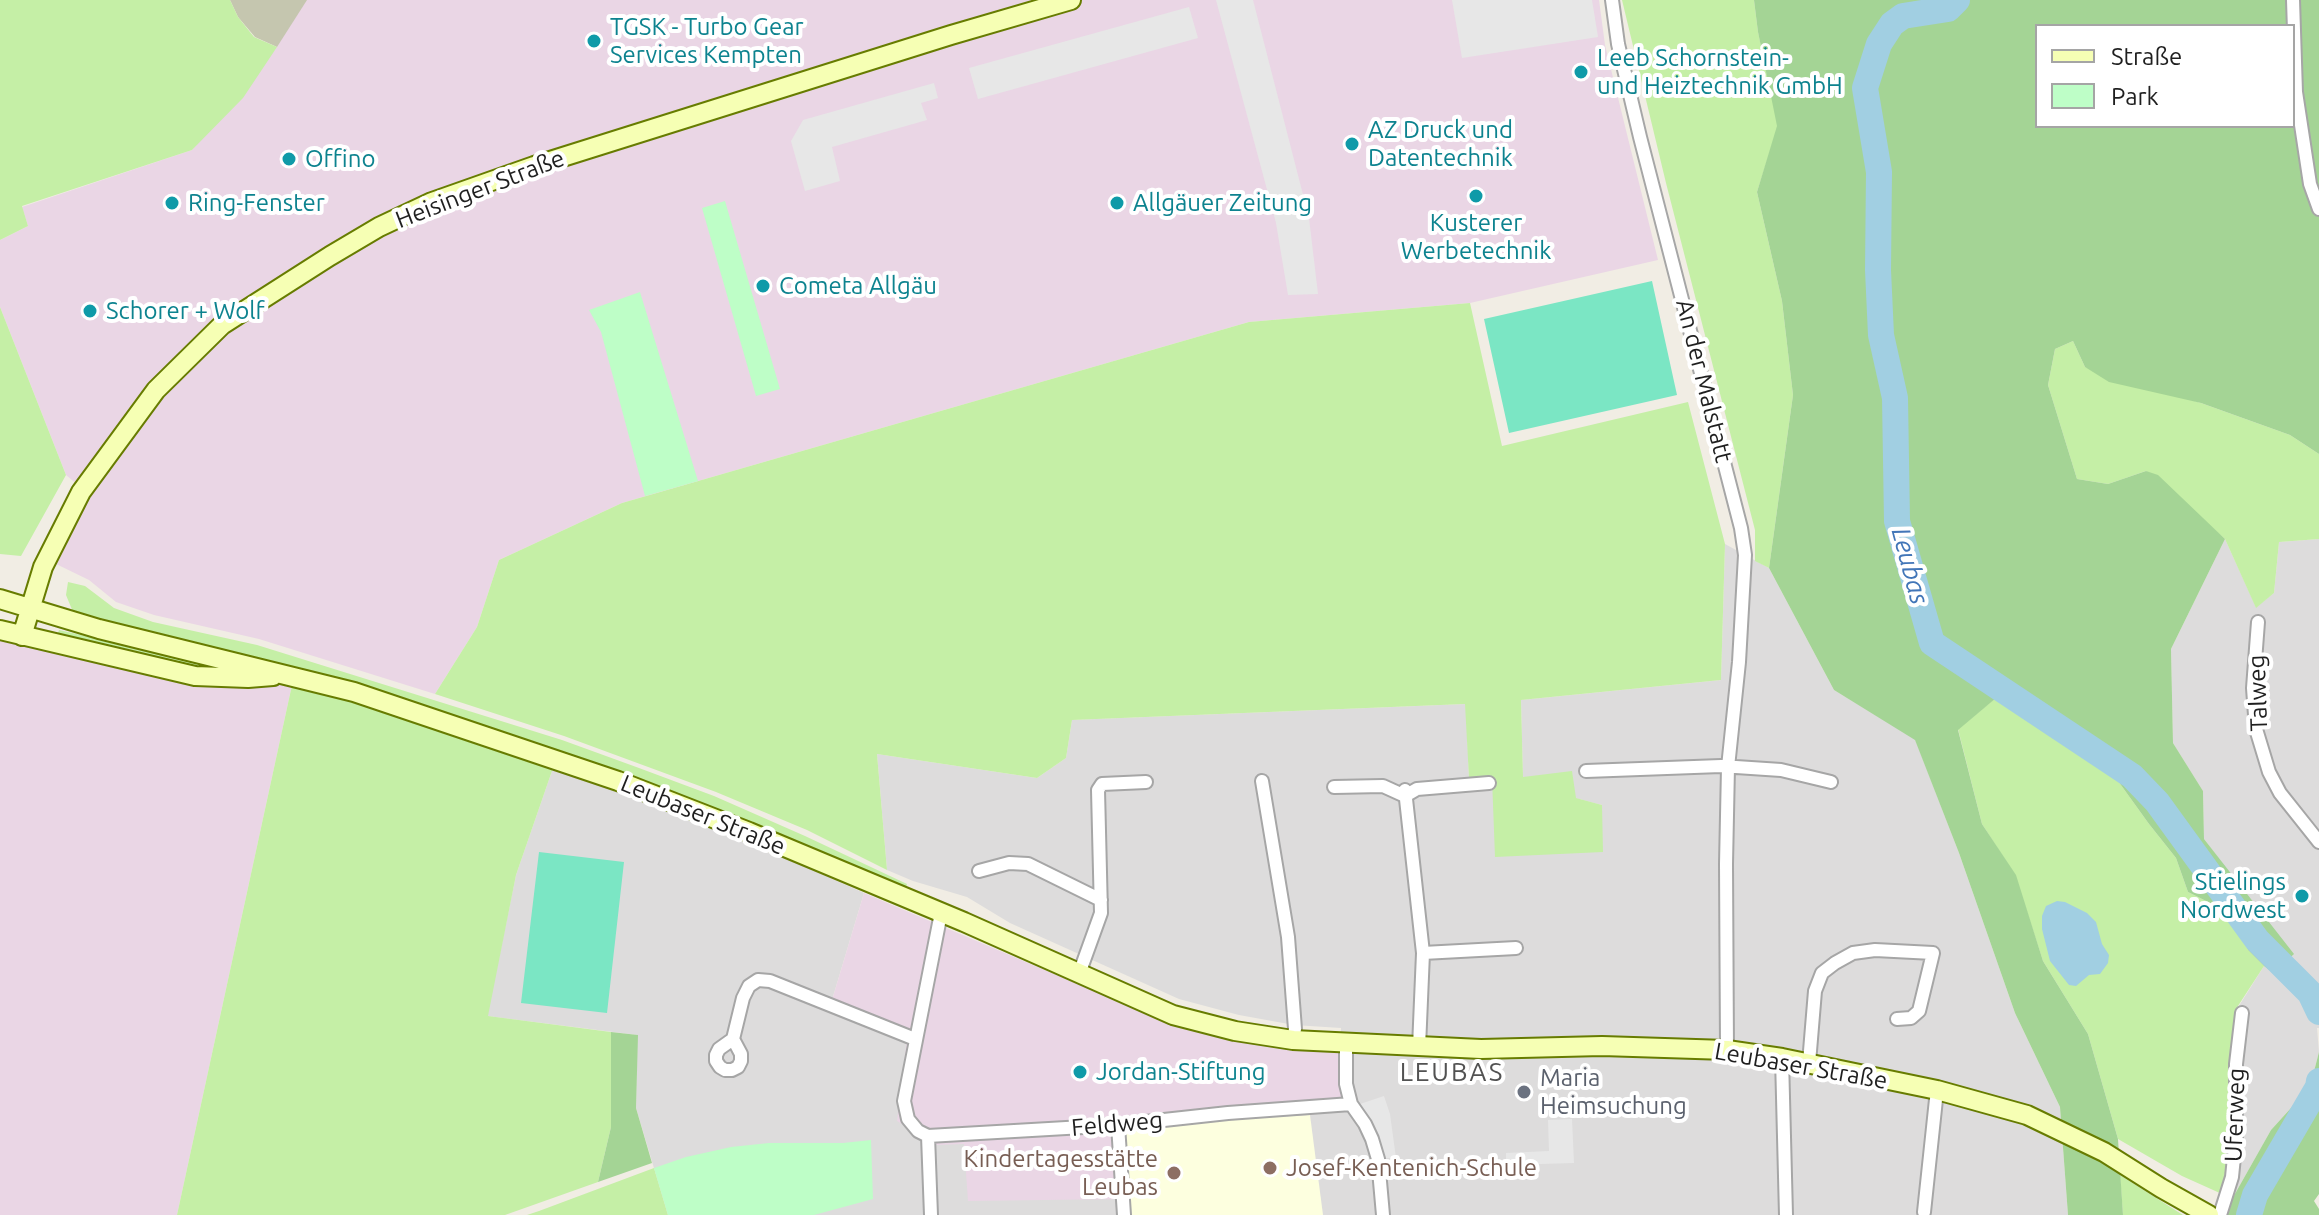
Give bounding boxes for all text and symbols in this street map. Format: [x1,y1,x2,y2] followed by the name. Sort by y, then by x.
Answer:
[610,13,804,69] place label: TGSK - Turbo Gear Services Kempten
[2035,24,2295,128] legend
[585,32,603,50] marker: TGSK - Turbo Gear Services Kempten
[2111,43,2182,70] text: Straße
[1597,44,1843,100] place label: Leeb Schornstein- und Heiztechnik GmbH
[1572,63,1590,81] marker: Leeb Schornstein- und Heiztechnik GmbH
[2111,83,2159,110] text: Park
[1368,116,1513,172] place label: AZ Druck und Datentechnik
[1343,135,1361,153] marker: AZ Druck und Datentechnik
[392,144,568,234] street label: Heisinger Straße
[305,145,375,173] place label: Offino
[280,150,298,168] marker: Offino
[1467,187,1485,205] marker: Kusterer Werbetechnik
[188,189,325,217] place label: Ring-Fenster
[1133,189,1312,217] place label: Allgäuer Zeitung
[163,194,181,212] marker: Ring-Fenster
[1108,194,1126,212] marker: Allgäuer Zeitung
[1401,209,1551,265] place label: Kusterer Werbetechnik
[779,272,937,300] place label: Cometa Allgäu
[754,277,772,295] marker: Cometa Allgäu
[1670,296,1738,466] street label: An der Malstatt
[106,297,265,325] place label: Schorer + Wolf
[81,302,99,320] marker: Schorer + Wolf
[1885,524,1935,608] water label: Leubas
[2242,654,2274,732] street label: Talweg
[617,769,789,861] street label: Leubaser Straße
[2180,868,2286,924] place label: Stielings Nordwest
[2293,887,2311,905] marker: Stielings Nordwest
[1712,1037,1890,1095] street label: Leubaser Straße
[1400,1056,1504,1088] district label: LEUBAS
[1096,1058,1266,1086] place label: Jordan-Stiftung
[1071,1063,1089,1081] marker: Jordan-Stiftung
[1540,1064,1687,1120] place label: Maria Heimsuchung
[2219,1068,2251,1162] street label: Uferweg
[1515,1083,1533,1101] marker: Maria Heimsuchung
[1070,1106,1164,1142] street label: Feldweg
[964,1145,1158,1201] place label: Kindertagesstätte Leubas
[1286,1154,1537,1182] place label: Josef-Kentenich-Schule
[1261,1159,1279,1177] marker: Josef-Kentenich-Schule
[1165,1164,1183,1182] marker: Kindertagesstätte Leubas

